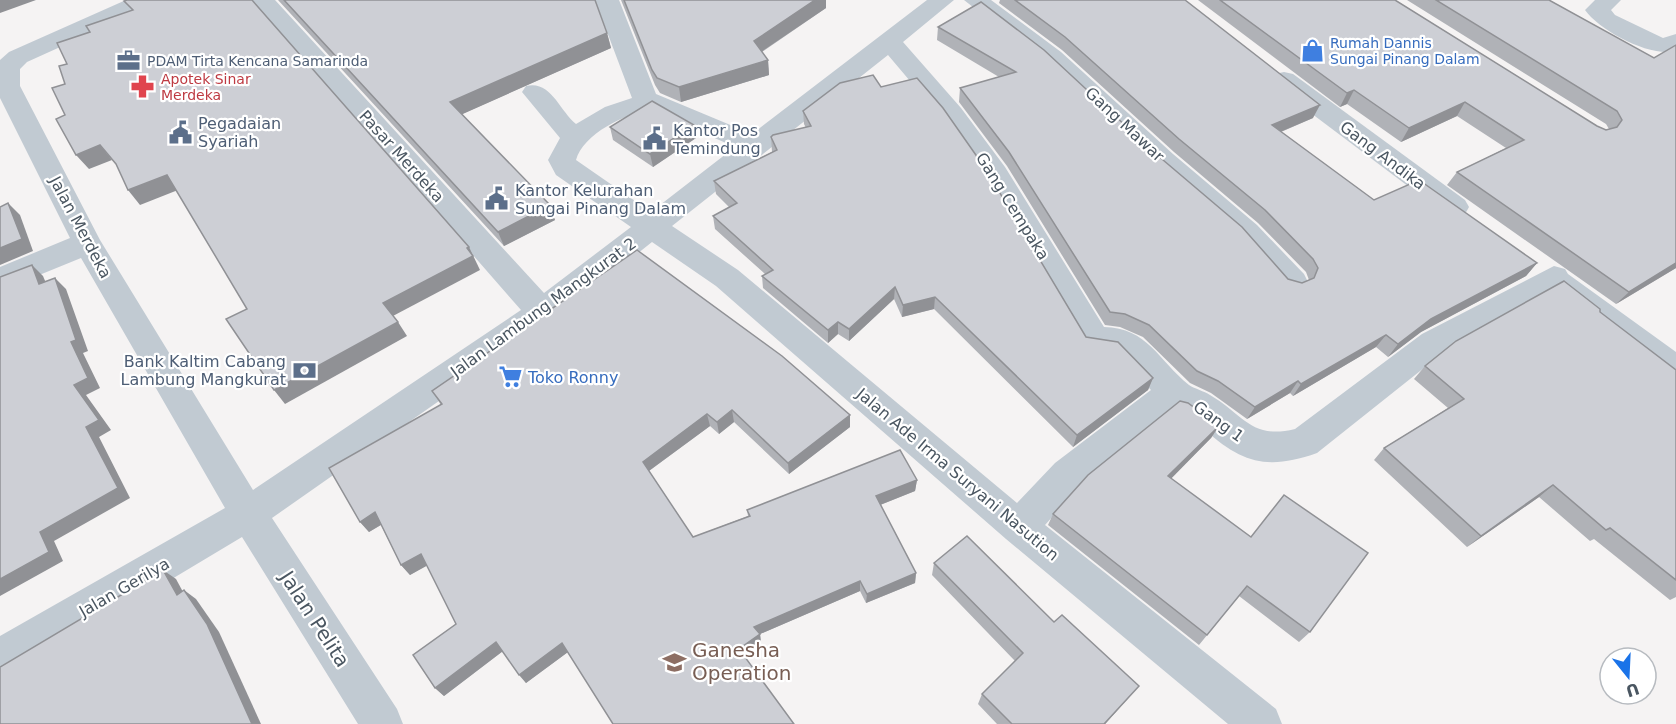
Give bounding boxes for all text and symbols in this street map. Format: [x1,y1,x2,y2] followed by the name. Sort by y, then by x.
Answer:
[1330,35,1480,67] place label: Rumah Dannis Sungai Pinang Dalam
[1299,38,1325,64] shop icon: Rumah Dannis Sungai Pinang Dalam
[116,48,142,74] office icon: PDAM Tirta Kencana Samarinda
[147,53,368,69] place label: PDAM Tirta Kencana Samarinda
[161,71,251,103] place label: Apotek Sinar Merdeka
[130,74,156,100] pharmacy icon: Apotek Sinar Merdeka
[1081,83,1168,166] street label: Gang Mawar
[355,106,448,206] street label: Pasar Merdeka
[198,114,281,151] place label: Pegadaian Syariah
[1336,117,1429,194] street label: Gang Andika
[167,119,193,145] public building icon: Pegadaian Syariah
[672,121,761,158] place label: Kantor Pos Temindung
[642,126,668,152] public building icon: Kantor Pos Temindung
[972,149,1053,263] street label: Gang Cempaka
[45,172,115,281] street label: Jalan Merdeka
[515,181,686,218] place label: Kantor Kelurahan Sungai Pinang Dalam
[484,186,510,212] public building icon: Kantor Kelurahan Sungai Pinang Dalam
[446,234,640,382] street label: Jalan Lambung Mangkurat 2
[121,352,286,389] place label: Bank Kaltim Cabang Lambung Mangkurat
[291,357,317,383] bank icon: Bank Kaltim Cabang Lambung Mangkurat
[497,364,523,390] supermarket icon: Toko Ronny
[527,368,618,387] place label: Toko Ronny
[852,384,1063,565] street label: Jalan Ade Irma Suryani Nasution
[1190,397,1248,446] street label: Gang 1
[75,554,173,621] street label: Jalan Gerilya
[274,565,355,672] street label: Jalan Pelita
[692,638,792,685] place label: Ganesha Operation
[1598,646,1658,706] north arrow
[661,649,687,675] school or university icon: Ganesha Operation
[1623,679,1642,701] text: U

